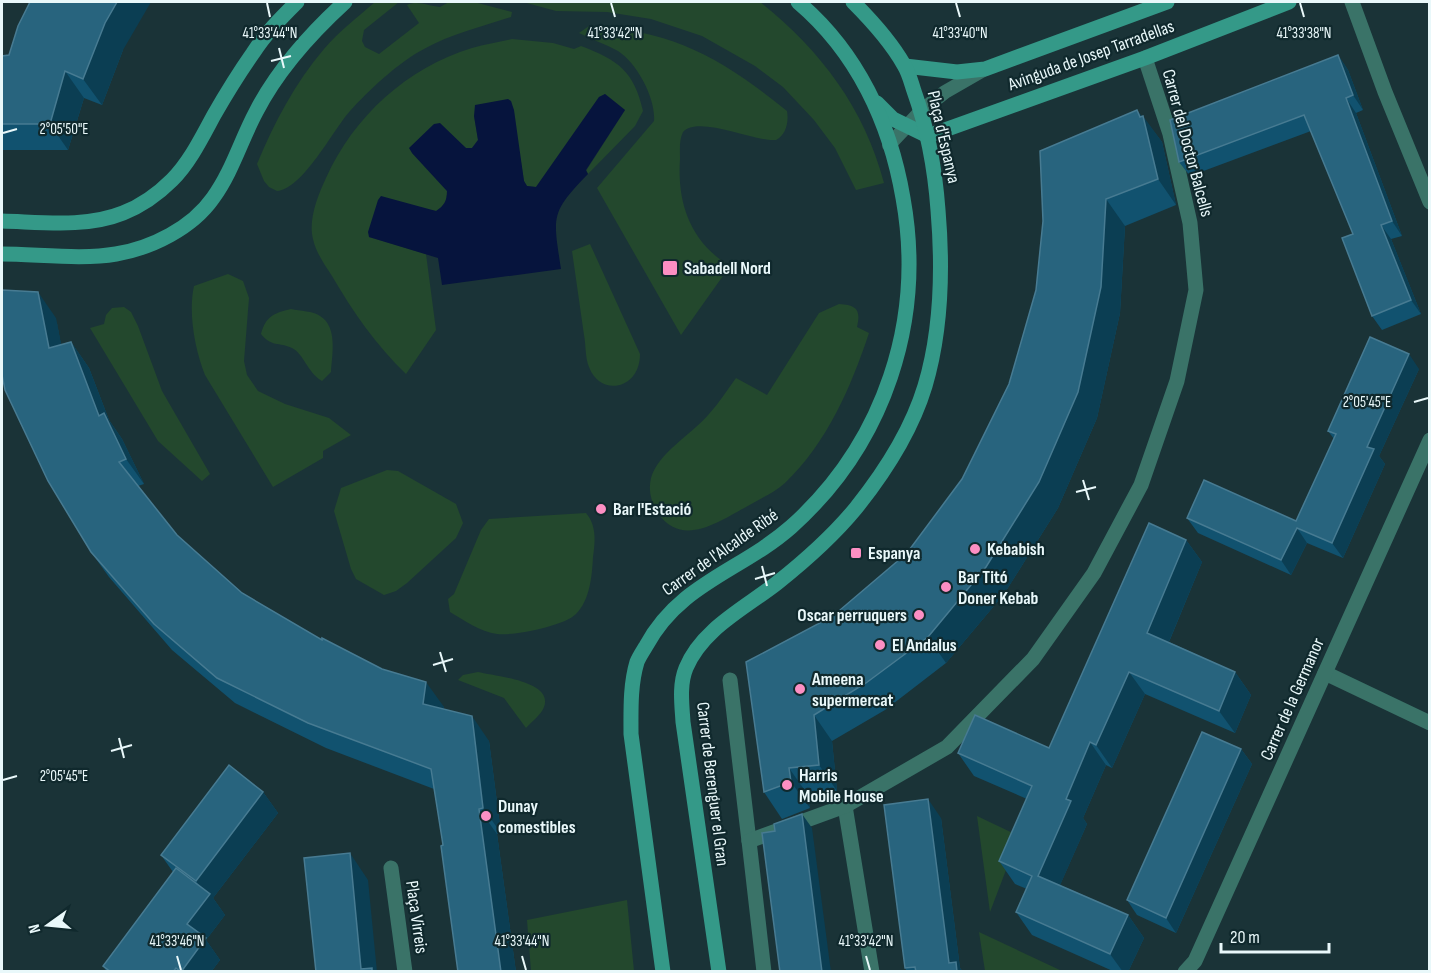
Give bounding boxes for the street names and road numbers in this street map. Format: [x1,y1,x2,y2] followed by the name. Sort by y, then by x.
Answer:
[1004,16,1177,96] street label: Avinguda de Josep Tarradellas
[1158,67,1217,219] street label: Carrer del Doctor Balcells
[923,89,964,186] street label: Plaça d'Espanya
[658,505,782,600] street label: Carrer de l'Alcalde Ribé
[1256,635,1329,764] street label: Carrer de la Germanor
[692,701,733,867] street label: Carrer de Berenguer el Gran
[401,879,432,955] street label: Plaça Virreis

